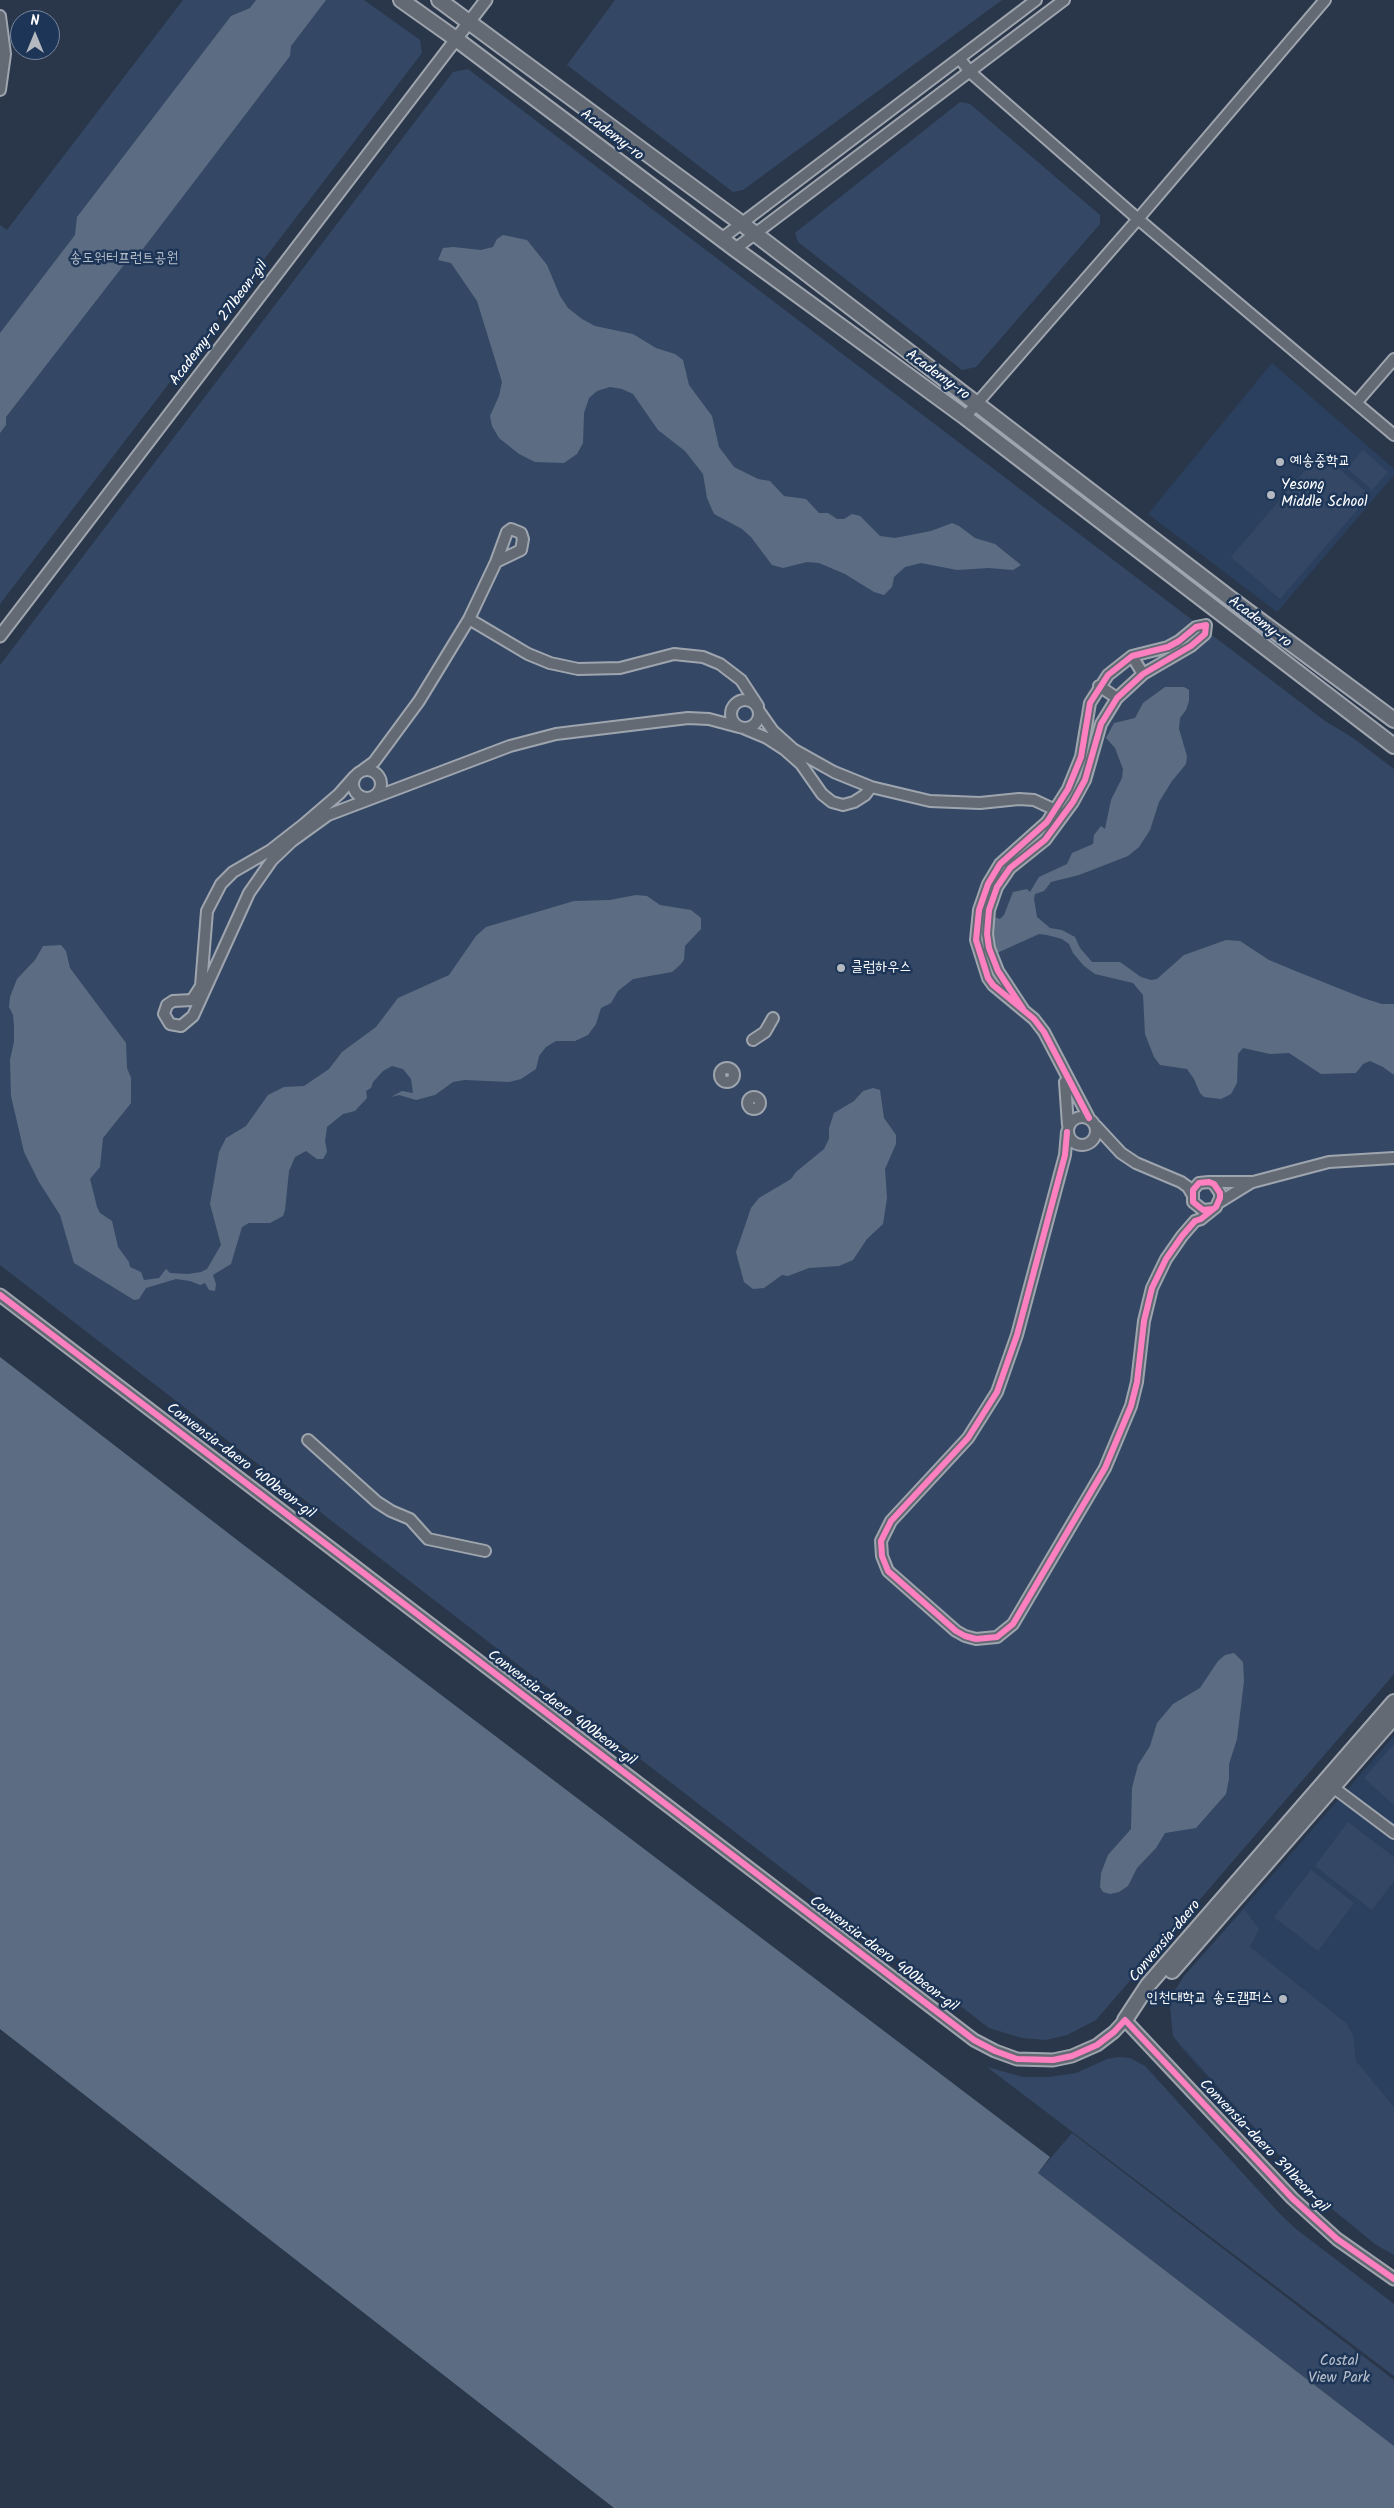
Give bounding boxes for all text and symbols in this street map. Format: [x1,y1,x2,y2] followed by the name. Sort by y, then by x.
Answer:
[10,10,60,60] north arrow
[31,10,39,32] text: N
[576,106,646,166] street label: Academy-ro
[70,250,178,268] park label: 송도워터프런트공원
[167,258,273,390] street label: Academy-ro 271beon-gil
[901,347,973,405] street label: Academy-ro
[1290,453,1350,471] place label: 예송중학교
[1274,456,1286,468] marker: 예송중학교
[1281,477,1368,512] place label: Yesong Middle School
[1265,489,1277,501] marker: Yesong Middle School
[1224,593,1294,653] street label: Academy-ro
[851,959,911,977] place label: 클럽하우스
[835,962,847,974] marker: 클럽하우스
[162,1400,318,1524] street label: Convensia-daero 400beon-gil
[483,1647,639,1771] street label: Convensia-daero 400beon-gil
[805,1893,961,2017] street label: Convensia-daero 400beon-gil
[1126,1897,1206,1987] street label: Convensia-daero
[1146,1990,1273,2008] place label: 인천대학교 송도캠퍼스
[1277,1993,1289,2005] marker: 인천대학교 송도캠퍼스
[1194,2076,1332,2218] street label: Convensia-daero 391beon-gil
[1308,2353,1370,2388] park label: Costal View Park

